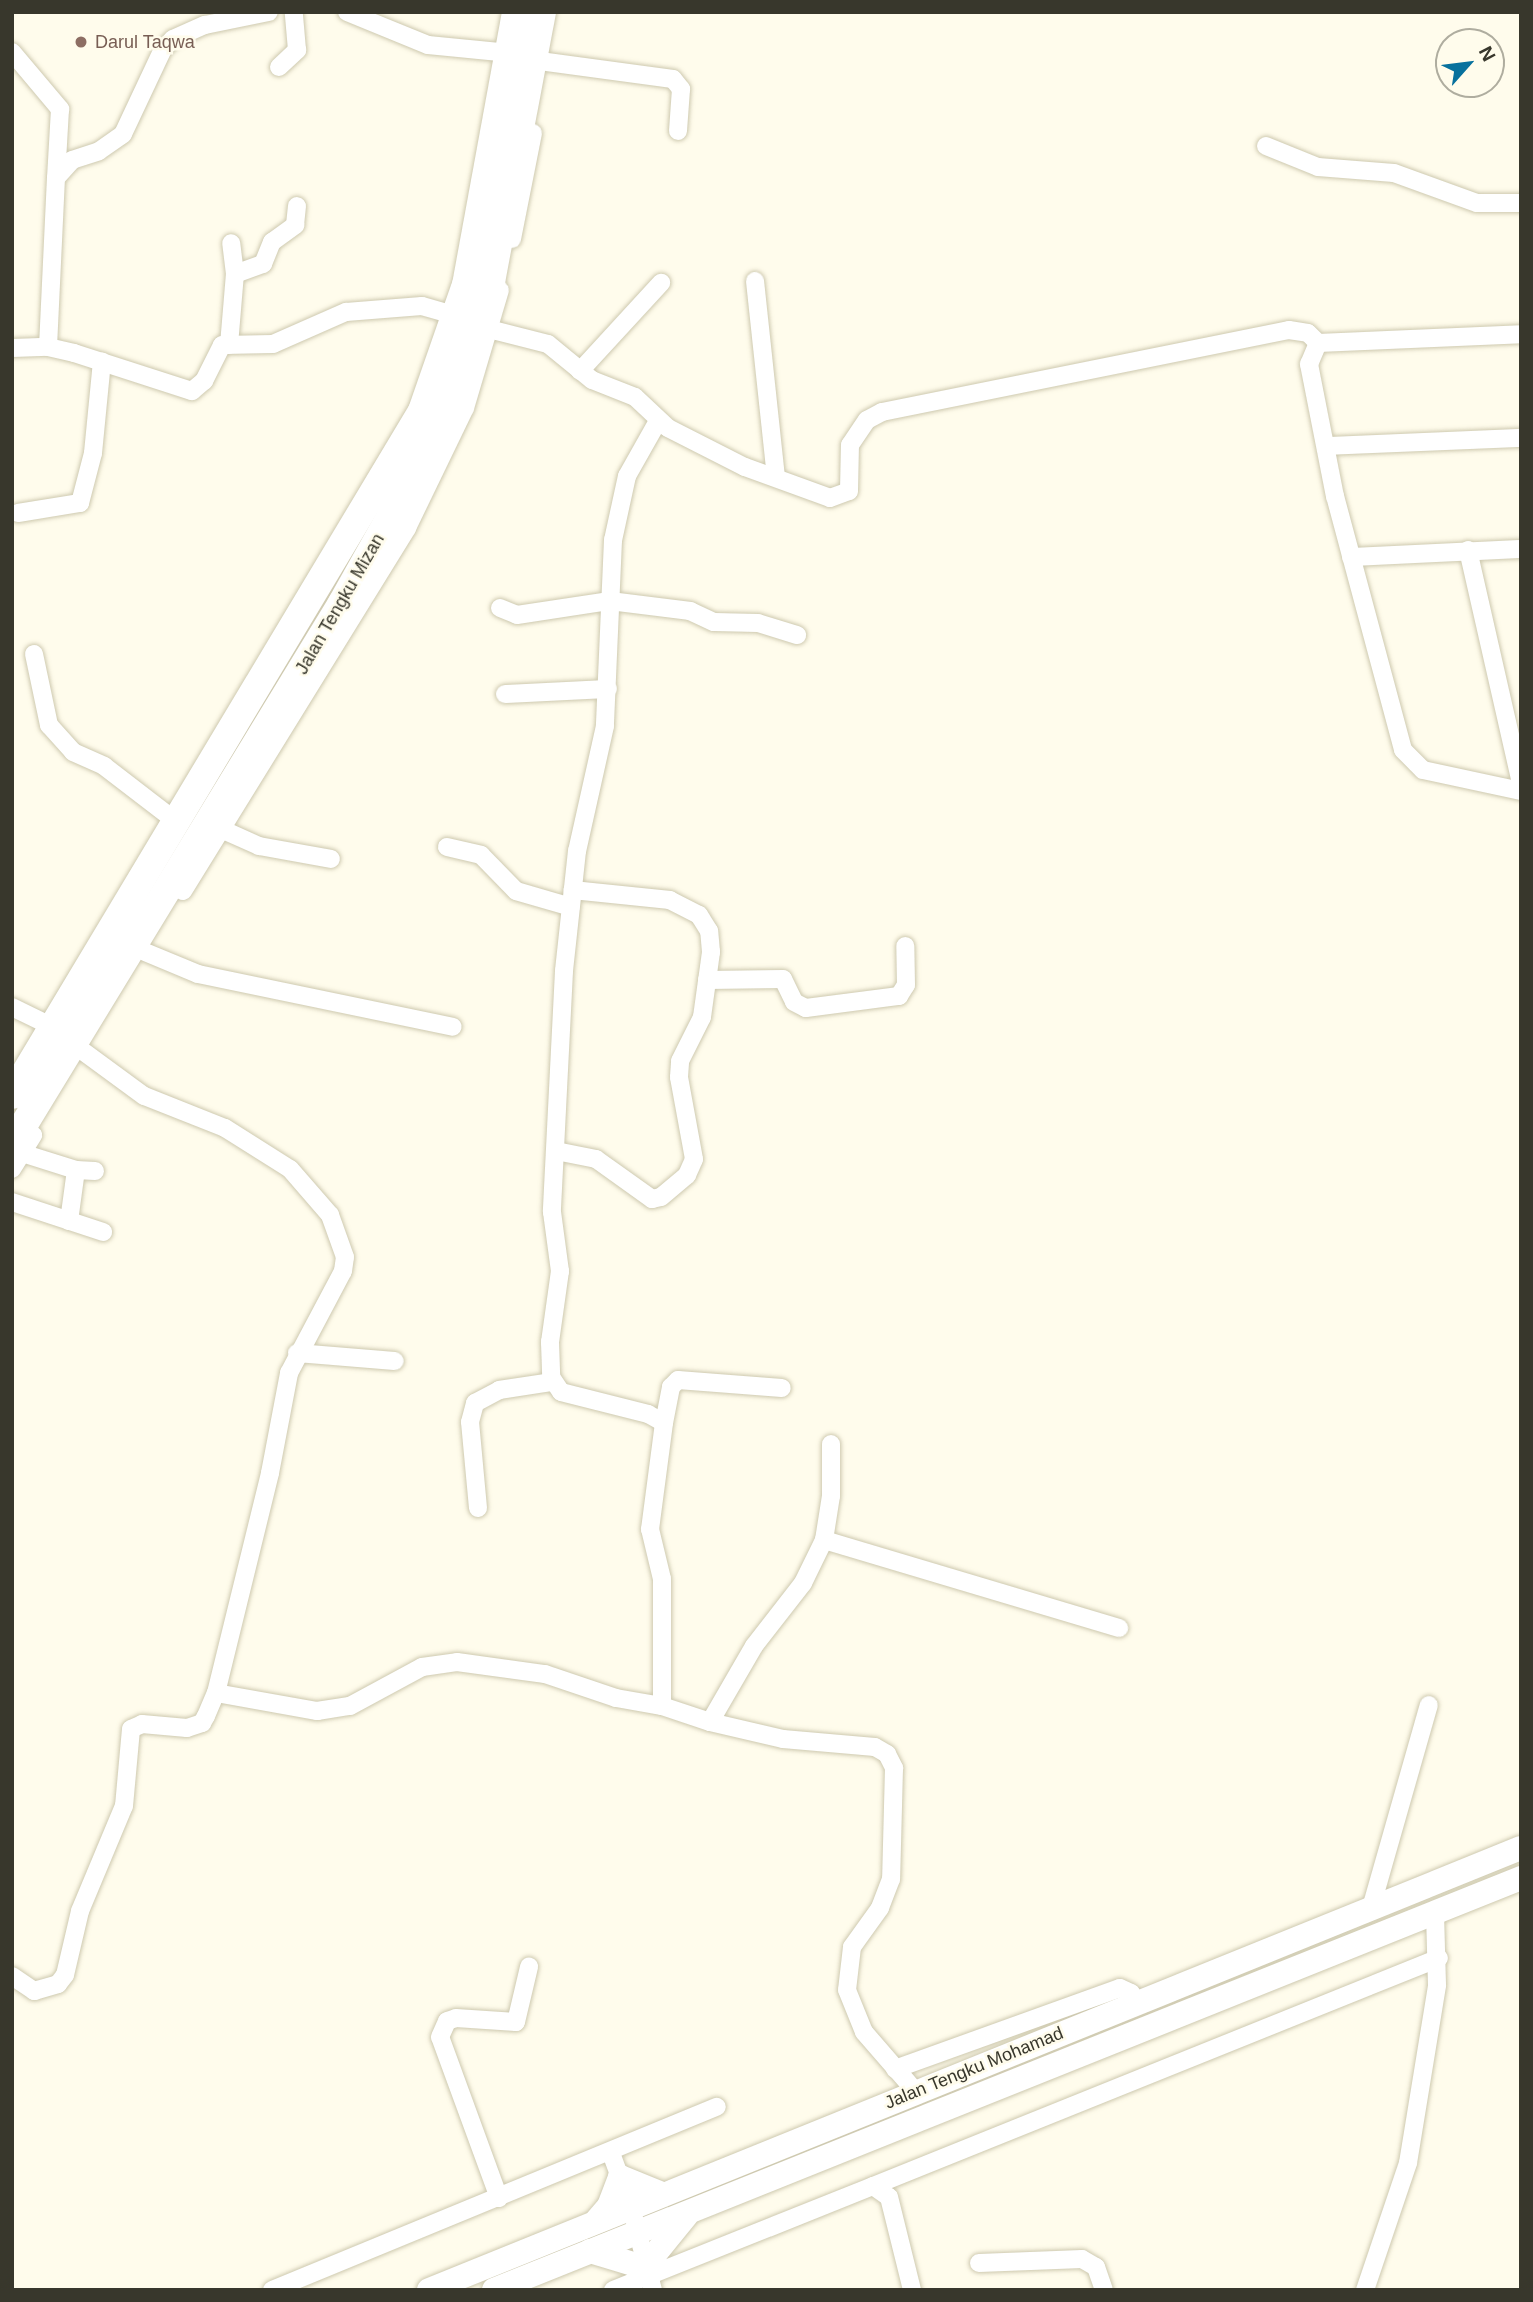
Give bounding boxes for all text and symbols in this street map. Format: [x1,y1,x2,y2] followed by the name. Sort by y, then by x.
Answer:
[1435,28,1505,98] north arrow
[95,31,195,53] place label: Darul Taqwa
[73,34,89,50] marker: Darul Taqwa
[1475,43,1500,65] text: N
[291,530,389,678] street label: Jalan Tengku Mizan
[881,2022,1067,2114] street label: Jalan Tengku Mohamad

